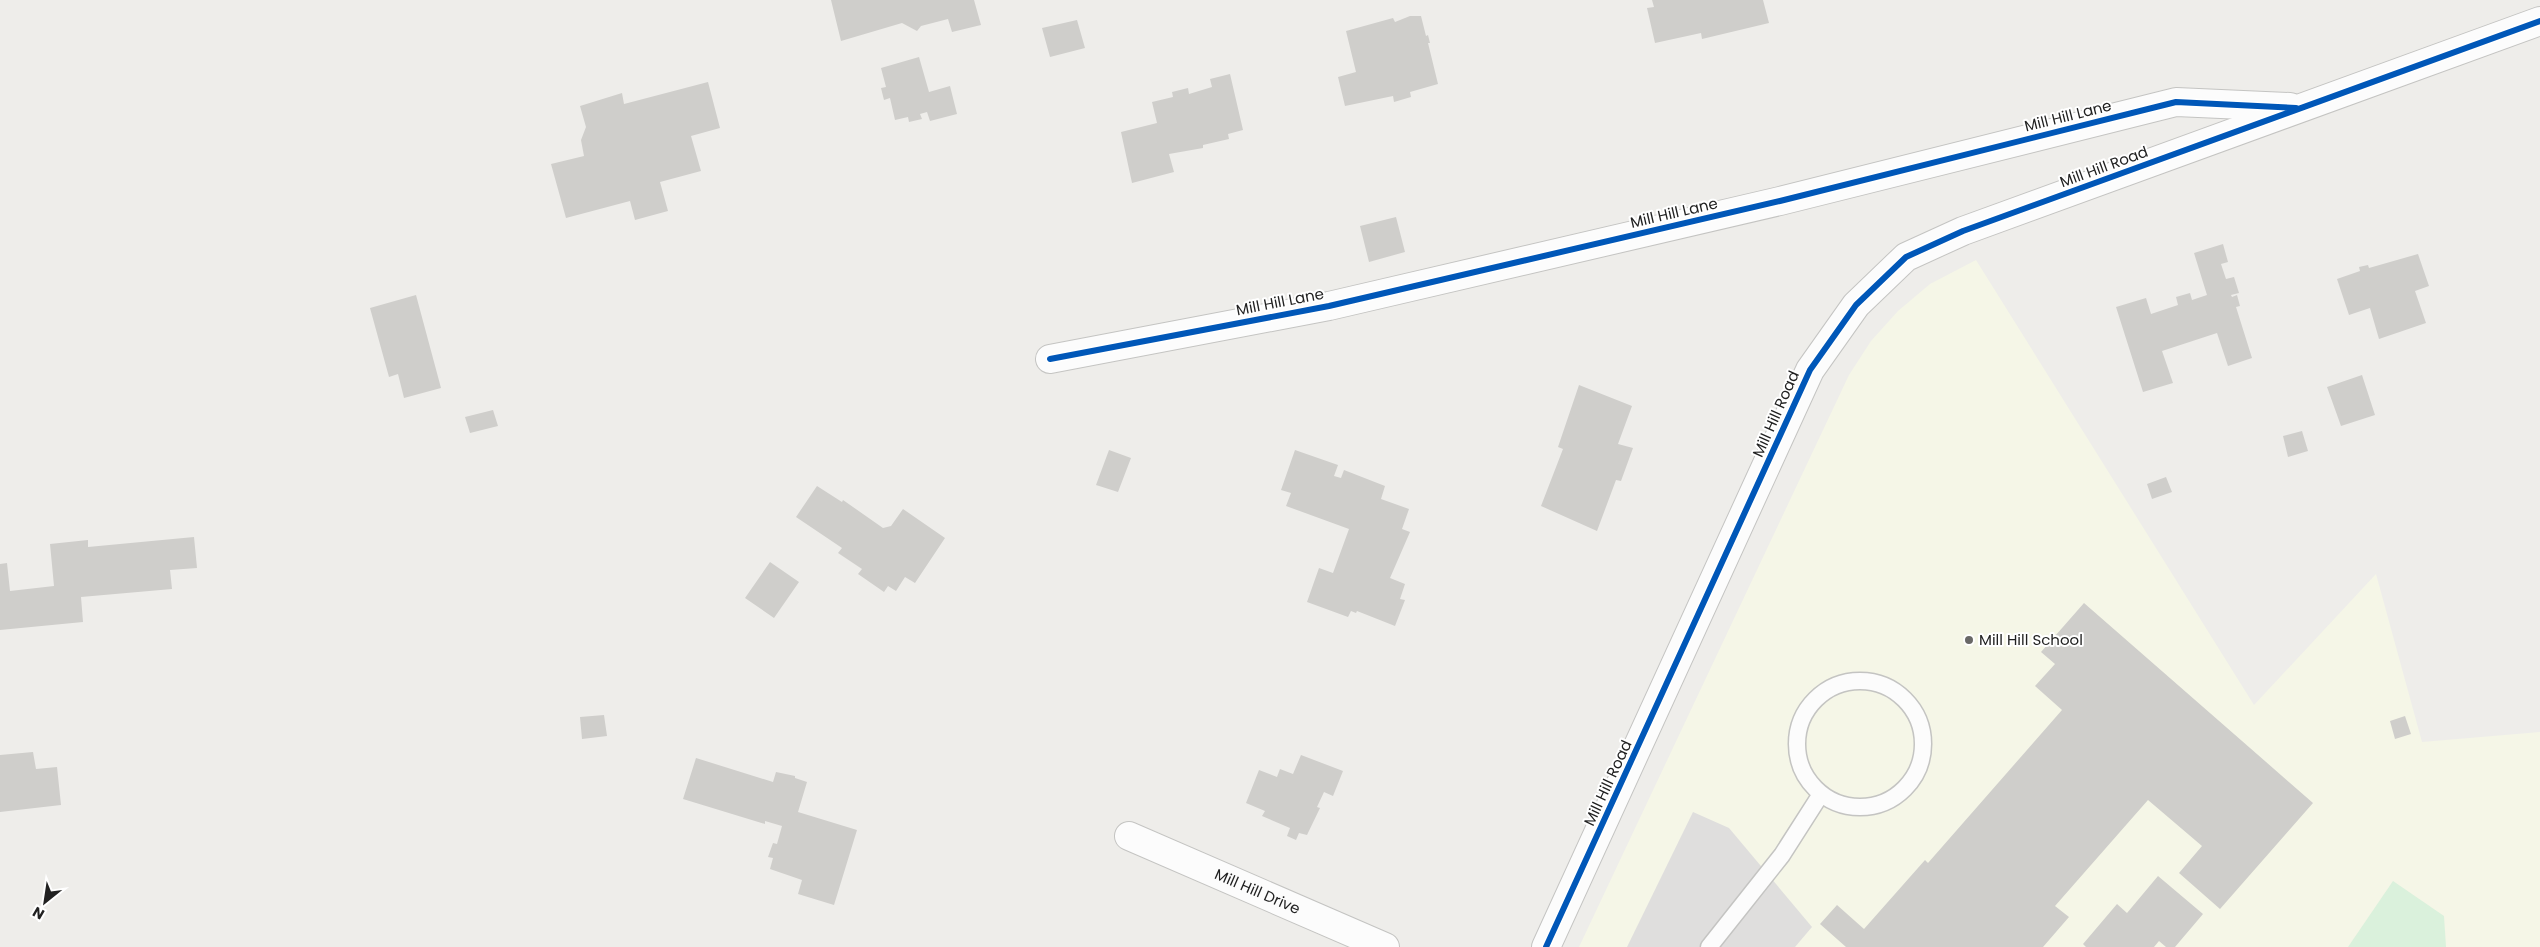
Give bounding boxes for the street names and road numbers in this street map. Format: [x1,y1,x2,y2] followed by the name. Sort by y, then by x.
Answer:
[2022,95,2114,136] street label: Mill Hill Lane
[2057,141,2151,192] street label: Mill Hill Road
[1628,192,1720,233] street label: Mill Hill Lane
[1234,283,1326,320] street label: Mill Hill Lane
[1747,367,1804,460] street label: Mill Hill Road
[1578,736,1637,829] street label: Mill Hill Road
[1212,863,1304,919] street label: Mill Hill Drive

